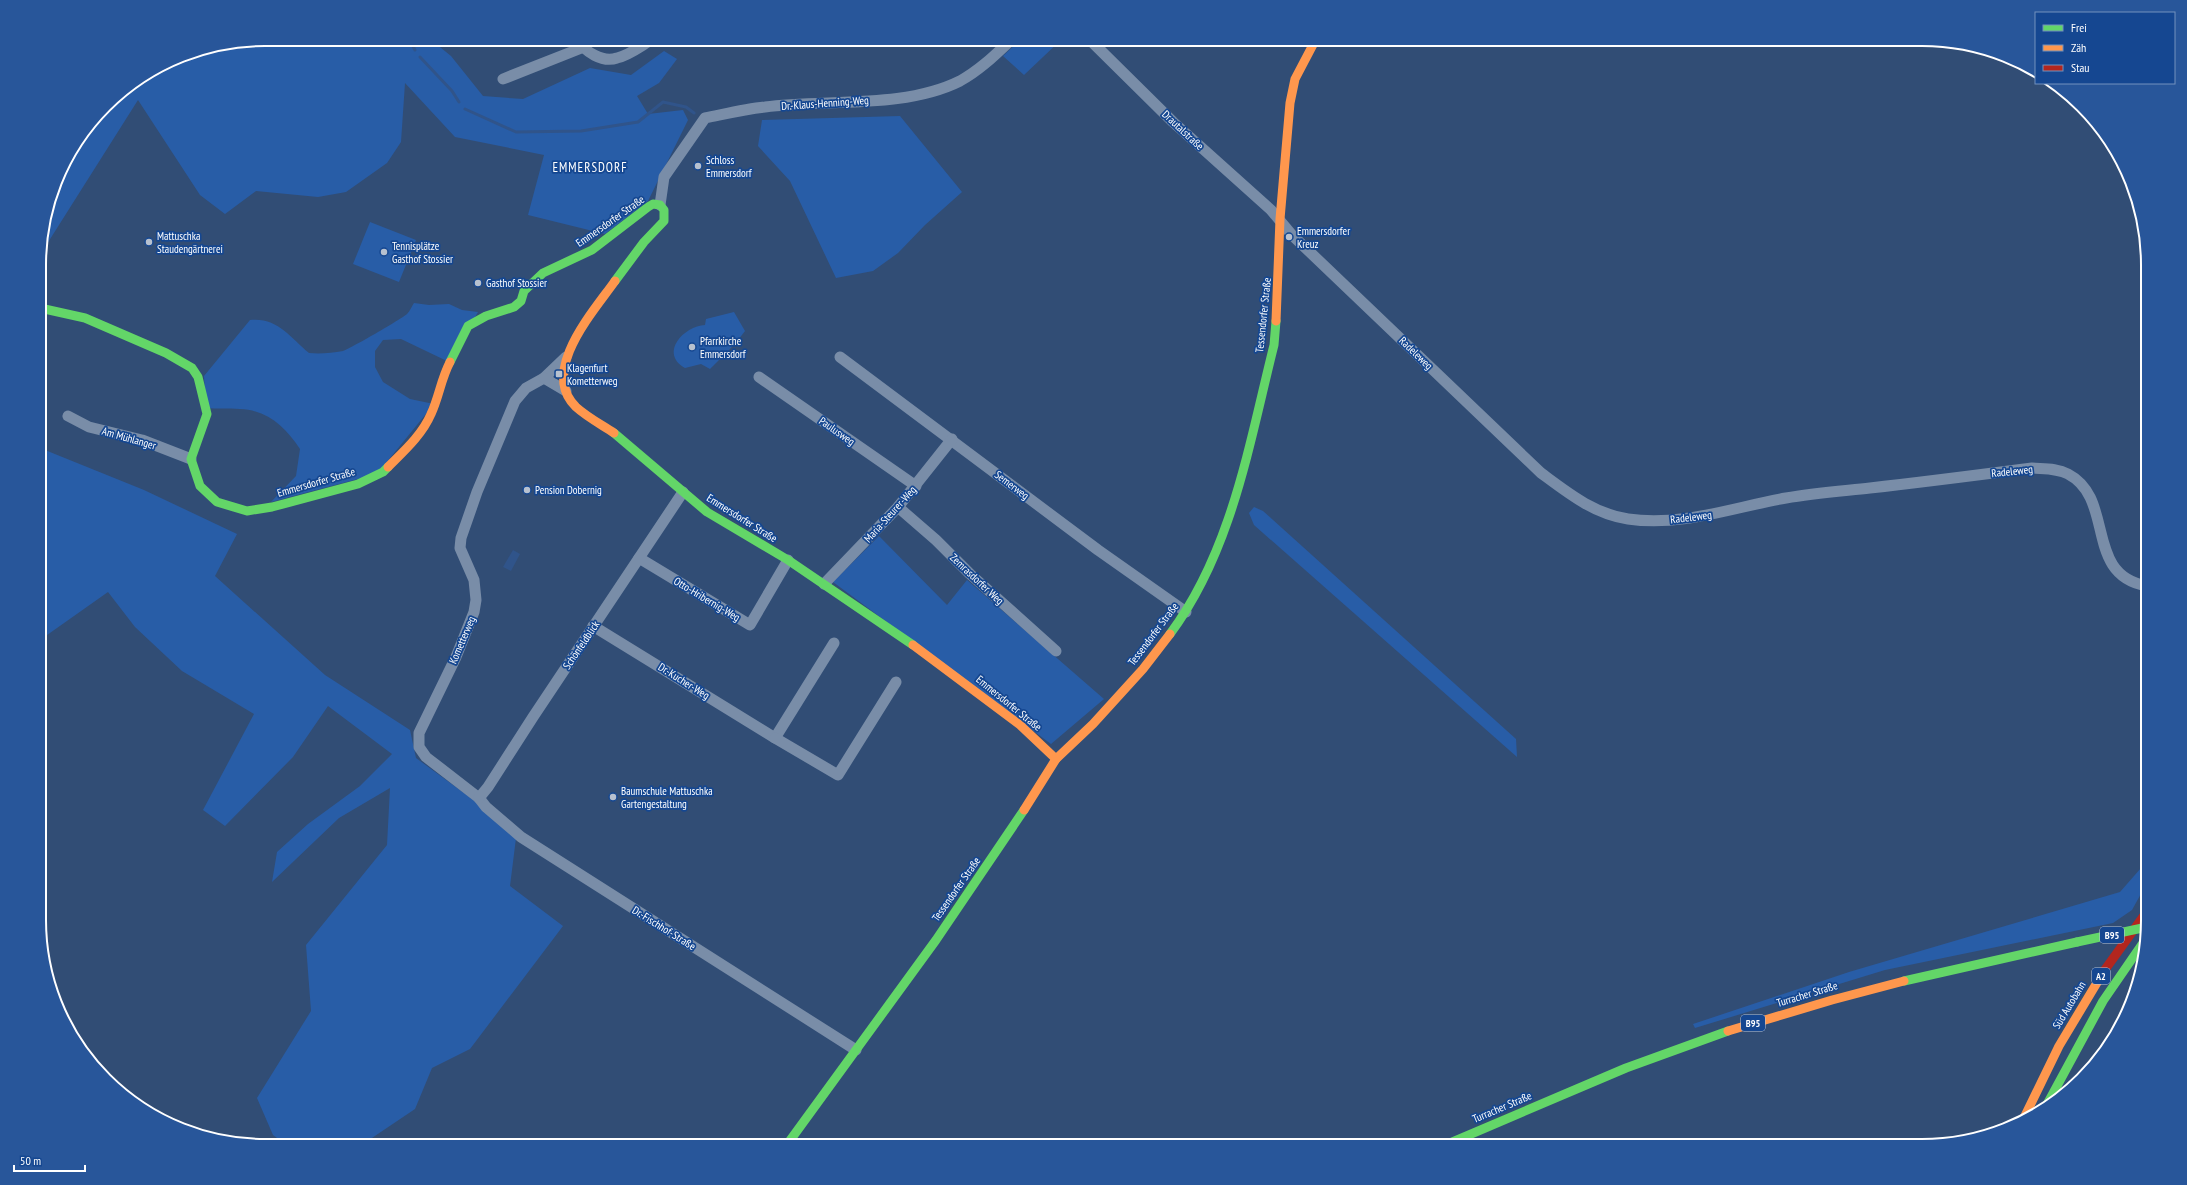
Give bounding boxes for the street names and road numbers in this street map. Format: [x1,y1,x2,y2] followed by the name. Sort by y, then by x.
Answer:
[781,93,870,113] street label: Dr.-Klaus-Henning-Weg
[1159,107,1207,153] street label: Drautalstraße
[573,192,647,250] street label: Emmersdorfer Straße
[1252,276,1274,353] street label: Tessendorfer Straße
[1396,334,1436,373] street label: Radeleweg
[816,414,858,448] street label: Paulusweg
[100,424,158,452] street label: Am Mühlanger
[1991,462,2034,480] street label: Radeleweg
[275,464,357,500] street label: Emmersdorfer Straße
[992,468,1032,503] street label: Semerweg
[861,483,919,545] street label: Maria-Steurer-Weg
[704,491,780,546] street label: Emmersdorfer Straße
[1669,507,1713,526] street label: Radeleweg
[947,551,1007,608] street label: Zemrasdorfer Weg
[671,574,743,624] street label: Otto-Hribernig-Weg
[1125,599,1182,668] street label: Tessendorfer Straße
[446,614,478,666] street label: Kometterweg
[560,617,603,672] street label: Schönfeldblick
[656,660,712,702] street label: Dr.-Kucher-Weg
[973,672,1045,734] street label: Emmersdorfer Straße
[929,854,984,924] street label: Tessendorfer Straße
[630,903,699,953] street label: Dr.-Fischhof-Straße
[2100,927,2124,943] road number: B95
[2092,968,2110,984] road number: A2
[1775,978,1840,1010] street label: Turracher Straße
[2049,979,2089,1031] street label: Süd Autobahn
[1741,1015,1765,1031] road number: B95
[1470,1088,1534,1126] street label: Turracher Straße

